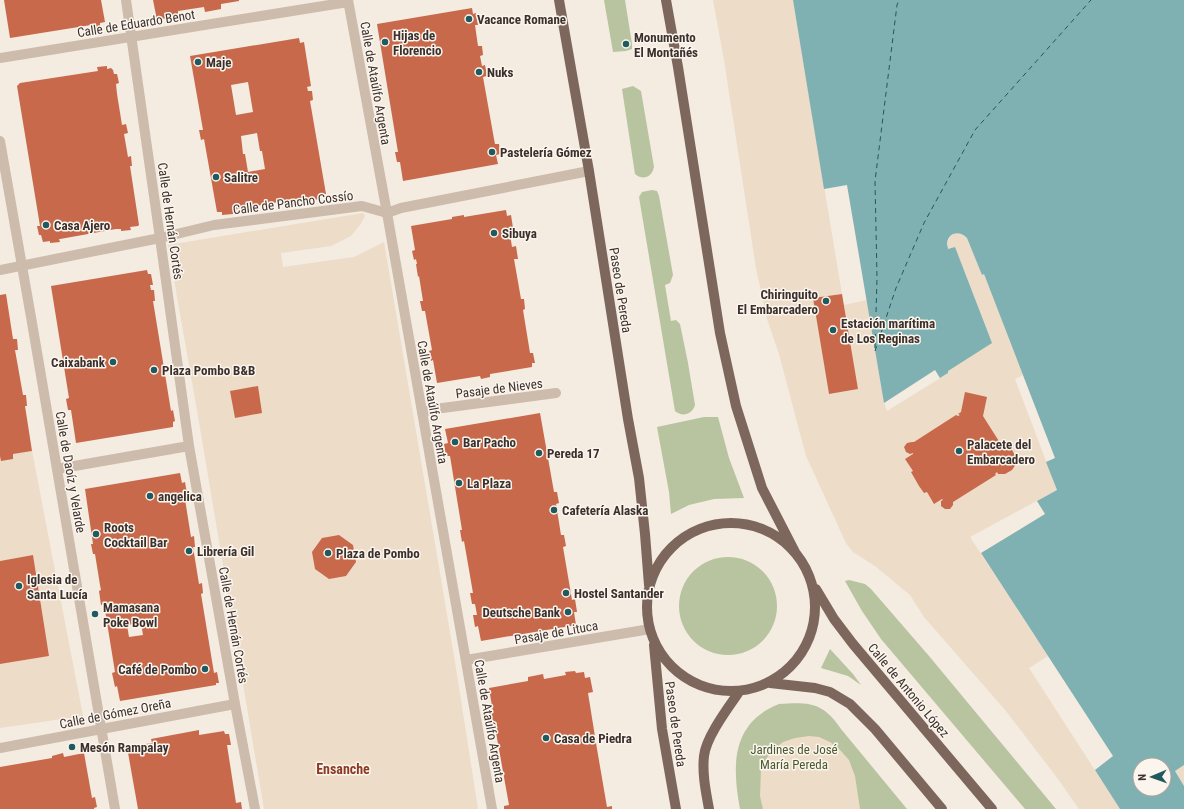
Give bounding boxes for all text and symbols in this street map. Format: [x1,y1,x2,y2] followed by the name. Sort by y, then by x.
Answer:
[76,7,196,40] street label: Calle de Eduardo Benot
[477,12,566,27] place label: Vacance Romane
[464,14,474,24] marker: Vacance Romane
[357,20,394,146] street label: Calle de Ataúlfo Argenta
[393,28,442,58] place label: Hijas de Florencio
[634,30,698,60] place label: Monumento El Montañés
[380,37,390,47] marker: Hijas de Florencio
[621,39,631,49] marker: Monumento El Montañés
[206,55,231,70] place label: Maje
[193,57,203,67] marker: Maje
[487,65,514,80] place label: Nuks
[474,67,484,77] marker: Nuks
[500,145,592,160] place label: Pastelería Gómez
[487,147,497,157] marker: Pastelería Gómez
[155,162,186,281] street label: Calle de Hernán Cortés
[224,170,258,185] place label: Salitre
[211,172,221,182] marker: Salitre
[232,188,354,217] street label: Calle de Pancho Cossío
[54,218,111,233] place label: Casa Ajero
[41,220,51,230] marker: Casa Ajero
[502,226,537,241] place label: Sibuya
[489,228,499,238] marker: Sibuya
[606,246,635,334] street label: Paseo de Pereda
[737,287,819,317] place label: Chiringuito El Embarcadero
[821,296,831,306] marker: Chiringuito El Embarcadero
[841,316,935,346] place label: Estación marítima de Los Reginas
[828,325,838,335] marker: Estación marítima de Los Reginas
[414,339,451,465] street label: Calle de Ataúlfo Argenta
[51,355,106,370] place label: Caixabank
[108,357,118,367] marker: Caixabank
[162,363,255,378] place label: Plaza Pombo B&B
[149,365,159,375] marker: Plaza Pombo B&B
[455,376,544,401] street label: Pasaje de Nieves
[52,410,89,534] street label: Calle de Daoíz y Velarde
[463,435,517,450] place label: Bar Pacho
[450,437,460,447] marker: Bar Pacho
[967,437,1036,467] place label: Palacete del Embarcadero
[547,446,600,461] place label: Pereda 17
[954,446,964,456] marker: Palacete del Embarcadero
[534,448,544,458] marker: Pereda 17
[467,476,511,491] place label: La Plaza
[454,478,464,488] marker: La Plaza
[158,489,202,504] place label: angelica
[145,491,155,501] marker: angelica
[562,503,648,518] place label: Cafetería Alaska
[549,505,559,515] marker: Cafetería Alaska
[104,520,168,550] place label: Roots Cocktail Bar
[91,529,101,539] marker: Roots Cocktail Bar
[197,544,254,559] place label: Librería Gil
[184,546,194,556] marker: Librería Gil
[336,546,420,561] place label: Plaza de Pombo
[323,548,333,558] marker: Plaza de Pombo
[216,566,251,685] street label: Calle de Hernán Cortés
[27,572,88,602] place label: Iglesia de Santa Lucía
[14,581,24,591] marker: Iglesia de Santa Lucía
[574,586,665,601] place label: Hostel Santander
[561,588,571,598] marker: Hostel Santander
[103,600,159,630] place label: Mamasana Poke Bowl
[483,605,561,620] place label: Deutsche Bank
[563,607,573,617] marker: Deutsche Bank
[90,609,100,619] marker: Mamasana Poke Bowl
[513,618,599,647] street label: Pasaje de Lituca
[865,640,952,741] street label: Calle de Antonio López
[471,658,508,784] street label: Calle de Ataúlfo Argenta
[118,662,198,677] place label: Café de Pombo
[200,664,210,674] marker: Café de Pombo
[662,680,689,768] street label: Paseo de Pereda
[58,695,172,732] street label: Calle de Gómez Oreña
[554,731,632,746] place label: Casa de Piedra
[541,733,551,743] marker: Casa de Piedra
[80,740,169,755] place label: Mesón Rampalay
[67,742,77,752] marker: Mesón Rampalay
[750,742,838,772] park label: Jardines de José María Pereda
[1132,757,1172,797] north arrow
[316,761,370,777] district label: Ensanche
[1136,773,1149,781] text: N

